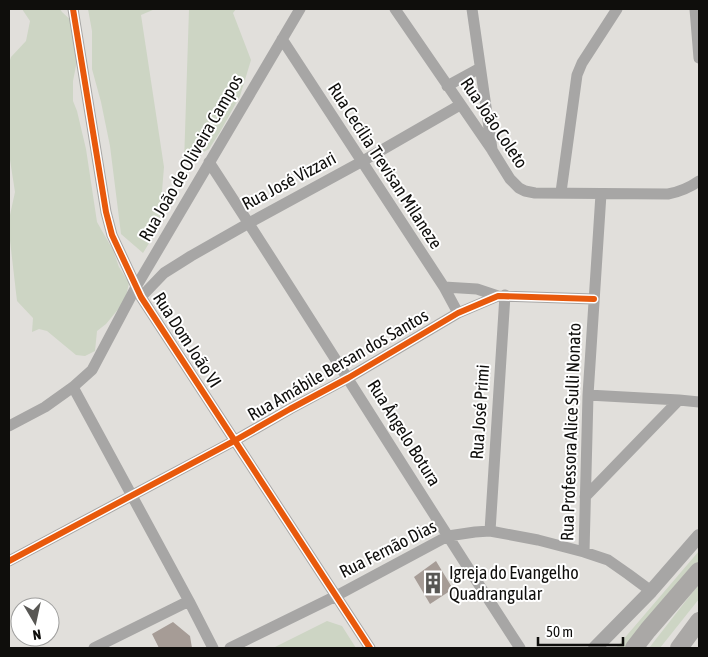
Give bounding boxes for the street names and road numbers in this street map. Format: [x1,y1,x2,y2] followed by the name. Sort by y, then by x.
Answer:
[134,71,247,245] street label: Rua João de Oliveira Campos
[456,73,532,172] street label: Rua João Coleto
[324,79,447,253] street label: Rua Cecília Trevisan Milaneze
[238,147,339,214] street label: Rua José Vizzari
[149,288,226,391] street label: Rua Dom João VI
[244,304,432,425] street label: Rua Amábile Bersan dos Santos
[556,323,585,541] street label: Rua Professora Alice Sulli Nonato
[466,364,493,460] street label: Rua José Primi
[363,376,445,490] street label: Rua Ângelo Botura
[336,515,440,582] street label: Rua Fernão Dias

